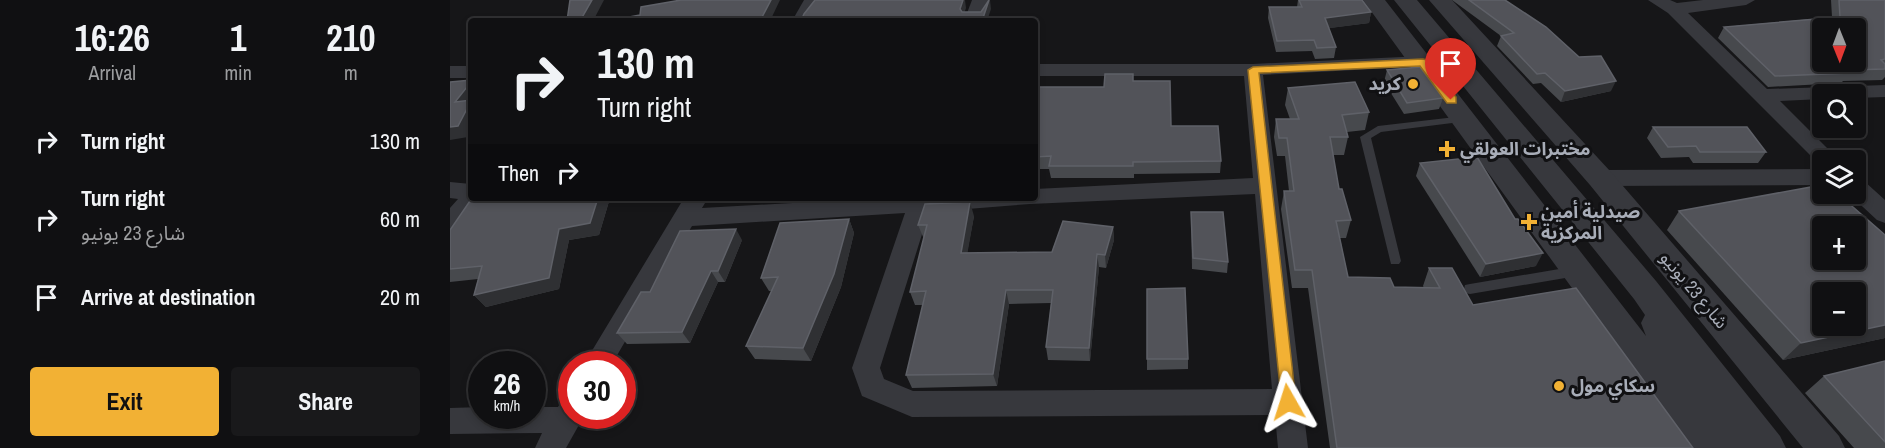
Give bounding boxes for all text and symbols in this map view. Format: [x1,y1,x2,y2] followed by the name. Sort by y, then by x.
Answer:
[74,14,150,62] text: 16:26
[230,14,246,62] text: 1
[326,14,376,62] text: 210
[1812,18,1866,72] north arrow
[1812,18,1866,336] map controls
[597,35,695,91] text: 130 m
[1425,38,1476,100] pin
[498,42,576,120] icon: right
[1434,47,1467,80] icon: arrive
[89,59,136,86] text: Arrival
[224,59,252,86] text: min
[344,59,358,86] text: m
[1369,71,1402,96] place label: كريد
[1406,77,1420,91] marker: كريد
[1812,84,1866,138] button: search
[597,89,691,125] text: Turn right
[30,125,63,158] icon: right
[81,126,165,156] text: Turn right
[370,126,420,156] text: 130 m
[1460,136,1591,163] place label: مختبرات العولقي
[1438,140,1456,158] marker: مختبرات العولقي
[1812,150,1866,204] button: layers
[551,156,584,189] icon: right
[498,158,539,188] text: Then
[81,183,165,213] text: Turn right
[1541,199,1640,245] place label: صيدلية أمين المركزية
[30,203,63,236] icon: right
[380,204,420,234] text: 60 m
[1522,215,1536,229] marker: صيدلية أمين المركزية
[1812,216,1866,270] button: +
[81,219,185,246] text: شارع 23 يونيو
[1653,246,1734,335] street label: شارع 23 يونيو
[30,281,63,314] icon: arrive
[81,282,255,312] text: Arrive at destination
[380,282,420,312] text: 20 m
[1812,282,1866,336] button: −
[558,351,636,429] speed limit sign: 30
[493,363,521,403] text: 26
[30,367,219,436] button: Exit
[231,367,420,436] button: Share
[1256,370,1320,434] position arrow
[1571,373,1655,400] place label: سكاي مول
[1552,379,1566,393] marker: سكاي مول
[494,395,520,416] text: km/h

